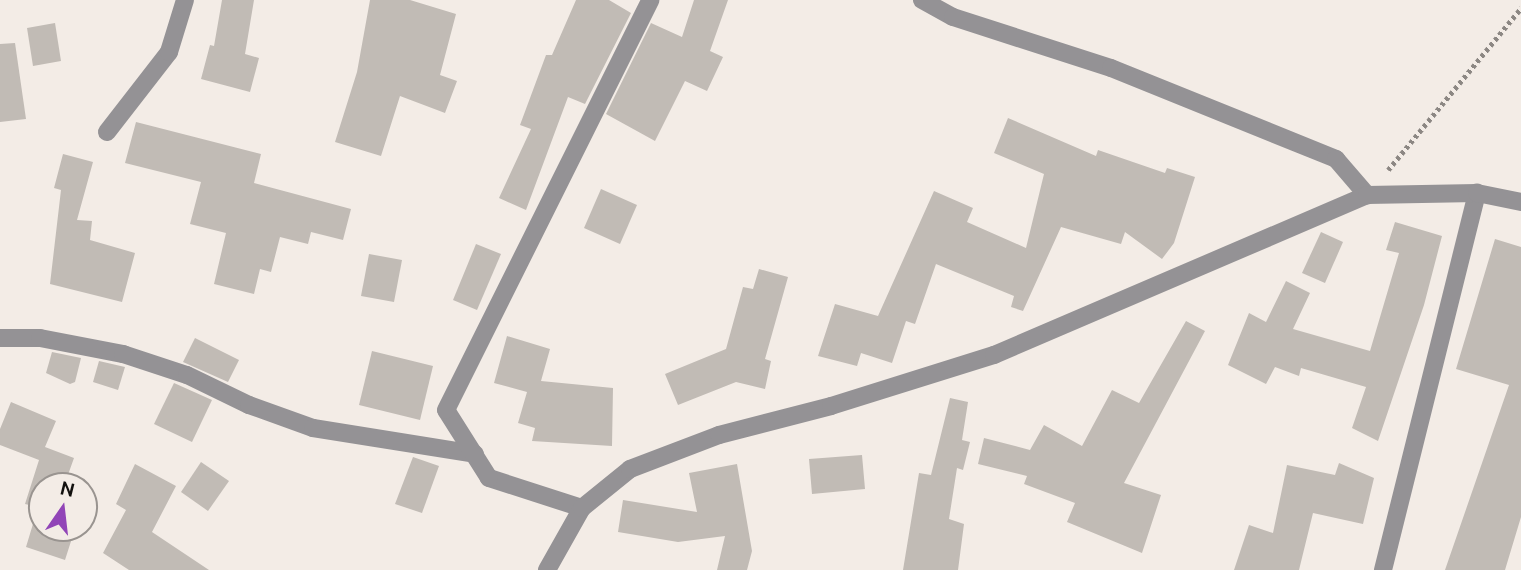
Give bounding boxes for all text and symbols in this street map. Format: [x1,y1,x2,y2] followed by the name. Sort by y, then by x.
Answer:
[28,472,98,542] north arrow
[58,476,77,501] text: N

